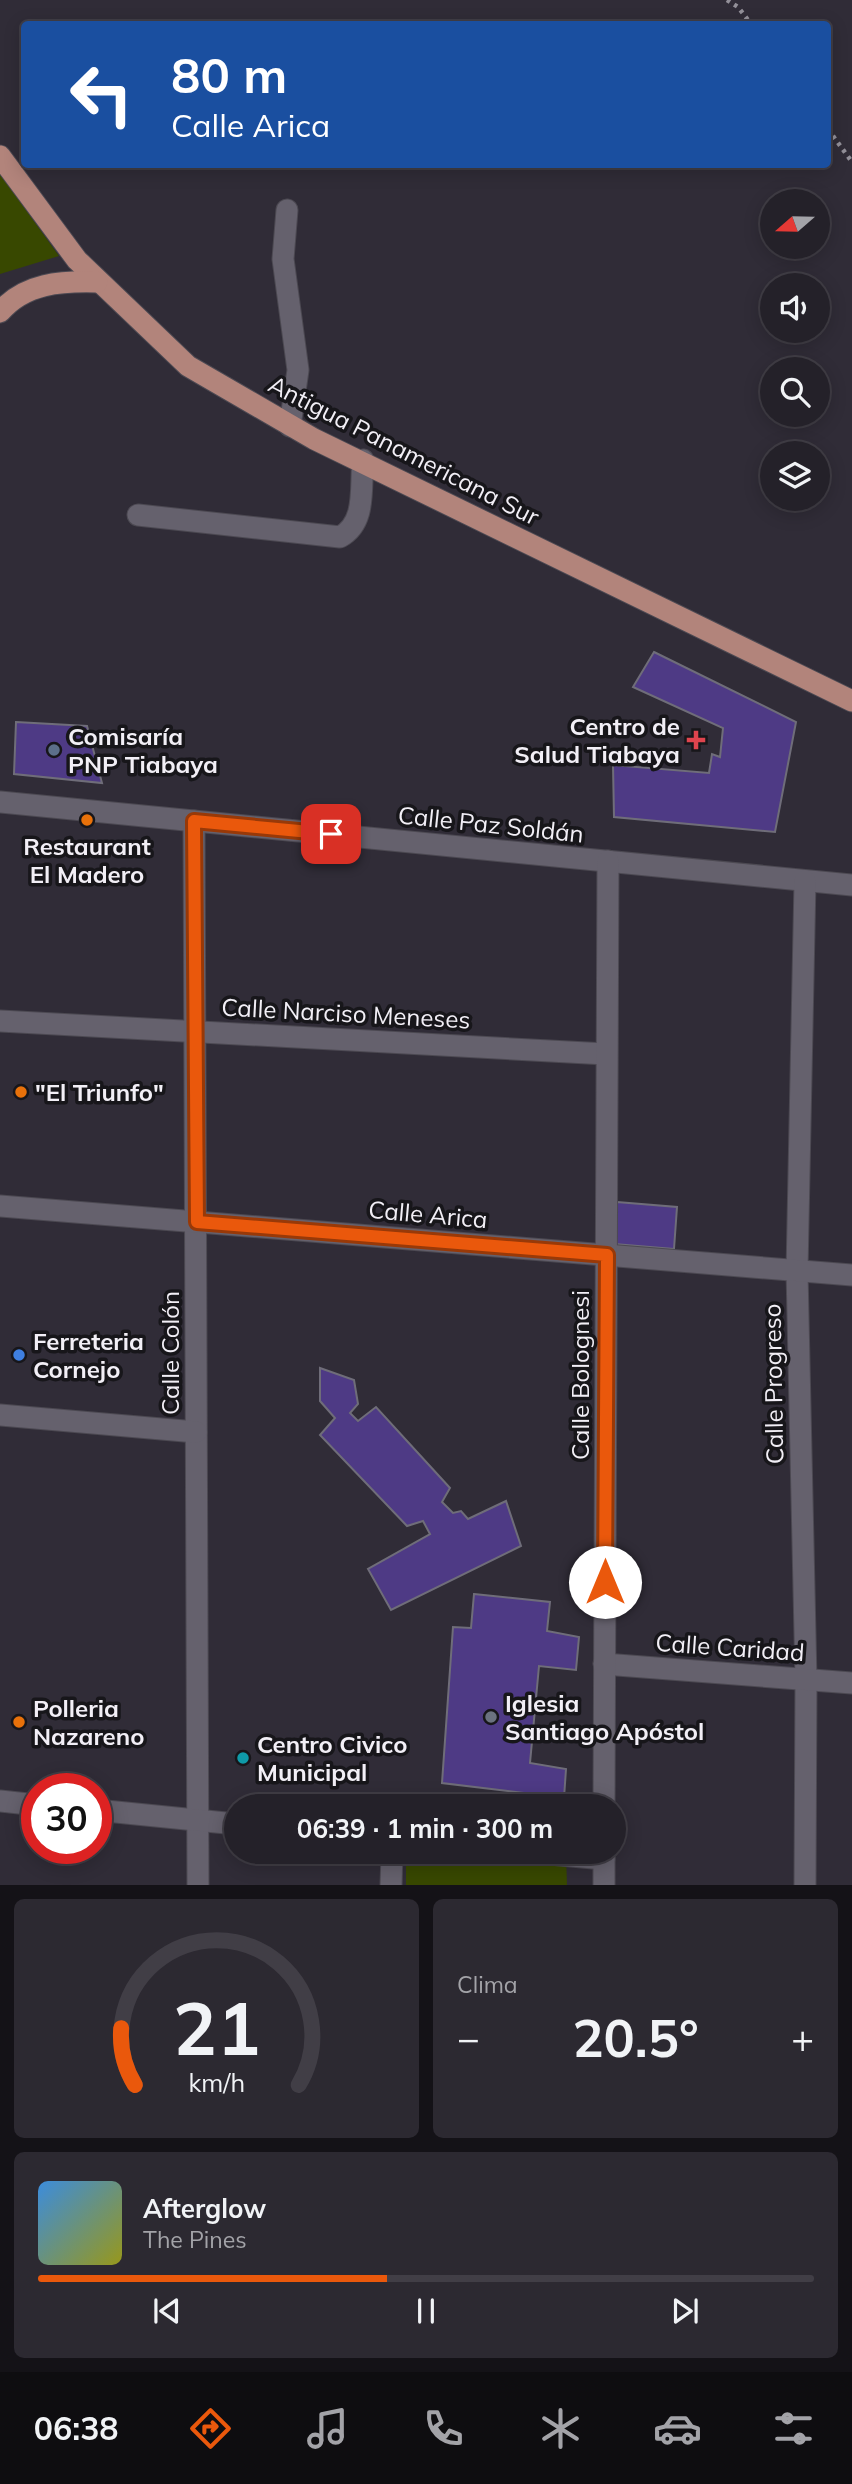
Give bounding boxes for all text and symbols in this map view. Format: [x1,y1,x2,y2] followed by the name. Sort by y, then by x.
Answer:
[171,44,287,105] text: 80 m
[56,49,147,140] icon: left
[171,105,330,145] text: Calle Arica
[760,189,830,259] north arrow
[760,189,830,511] map controls
[760,273,830,343] button: sound
[760,357,830,427] button: search
[264,369,545,532] street label: Antigua Panamericana Sur
[760,441,830,511] button: layers
[514,711,680,769] place label: Centro de Salud Tiabaya
[68,721,218,779] place label: Comisaría PNP Tiabaya
[686,730,706,750] marker: Centro de Salud Tiabaya
[46,742,62,758] marker: Comisaría PNP Tiabaya
[397,799,585,849] street label: Calle Paz Soldán
[301,804,361,864] pin
[79,812,95,828] marker: Restaurant El Madero
[312,815,350,853] icon: arrive
[23,831,151,889] place label: Restaurant El Madero
[221,992,471,1034] street label: Calle Narciso Meneses
[35,1077,164,1107] place label: "El Triunfo"
[13,1084,29,1100] marker: "El Triunfo"
[367,1194,489,1234] street label: Calle Arica
[565,1290,595,1460] street label: Calle Bolognesi
[155,1291,185,1415] street label: Calle Colón
[757,1303,789,1465] street label: Calle Progreso
[33,1326,144,1384] place label: Ferreteria Cornejo
[11,1347,27,1363] marker: Ferreteria Cornejo
[568,1545,642,1619] position arrow
[655,1627,805,1667] street label: Calle Caridad
[505,1688,704,1746] place label: Iglesia Santiago Apóstol
[33,1693,144,1751] place label: Polleria Nazareno
[483,1709,499,1725] marker: Iglesia Santiago Apóstol
[11,1714,27,1730] marker: Polleria Nazareno
[257,1729,407,1787] place label: Centro Civico Municipal
[235,1750,251,1766] marker: Centro Civico Municipal
[21,1773,112,1864] speed limit sign: 30
[297,1812,553,1845] text: 06:39 · 1 min · 300 m
[457,1970,518,1999] text: Clima
[173,1982,260,2073] text: 21
[572,2005,699,2070] text: 20.5°
[457,2014,480,2062] text: −
[791,2014,814,2062] text: +
[188,2066,245,2097] text: km/h
[143,2192,266,2225] text: Afterglow
[143,2225,247,2254] text: The Pines
[148,2292,186,2330] icon: previous
[407,2292,445,2330] icon: pause
[666,2292,704,2330] icon: next
[186,2404,235,2453] icon: directions
[303,2404,352,2453] icon: music
[419,2404,468,2453] icon: phone
[536,2404,585,2453] icon: climate
[653,2404,702,2453] icon: car
[769,2404,818,2453] icon: filters
[34,2408,119,2448] text: 06:38

